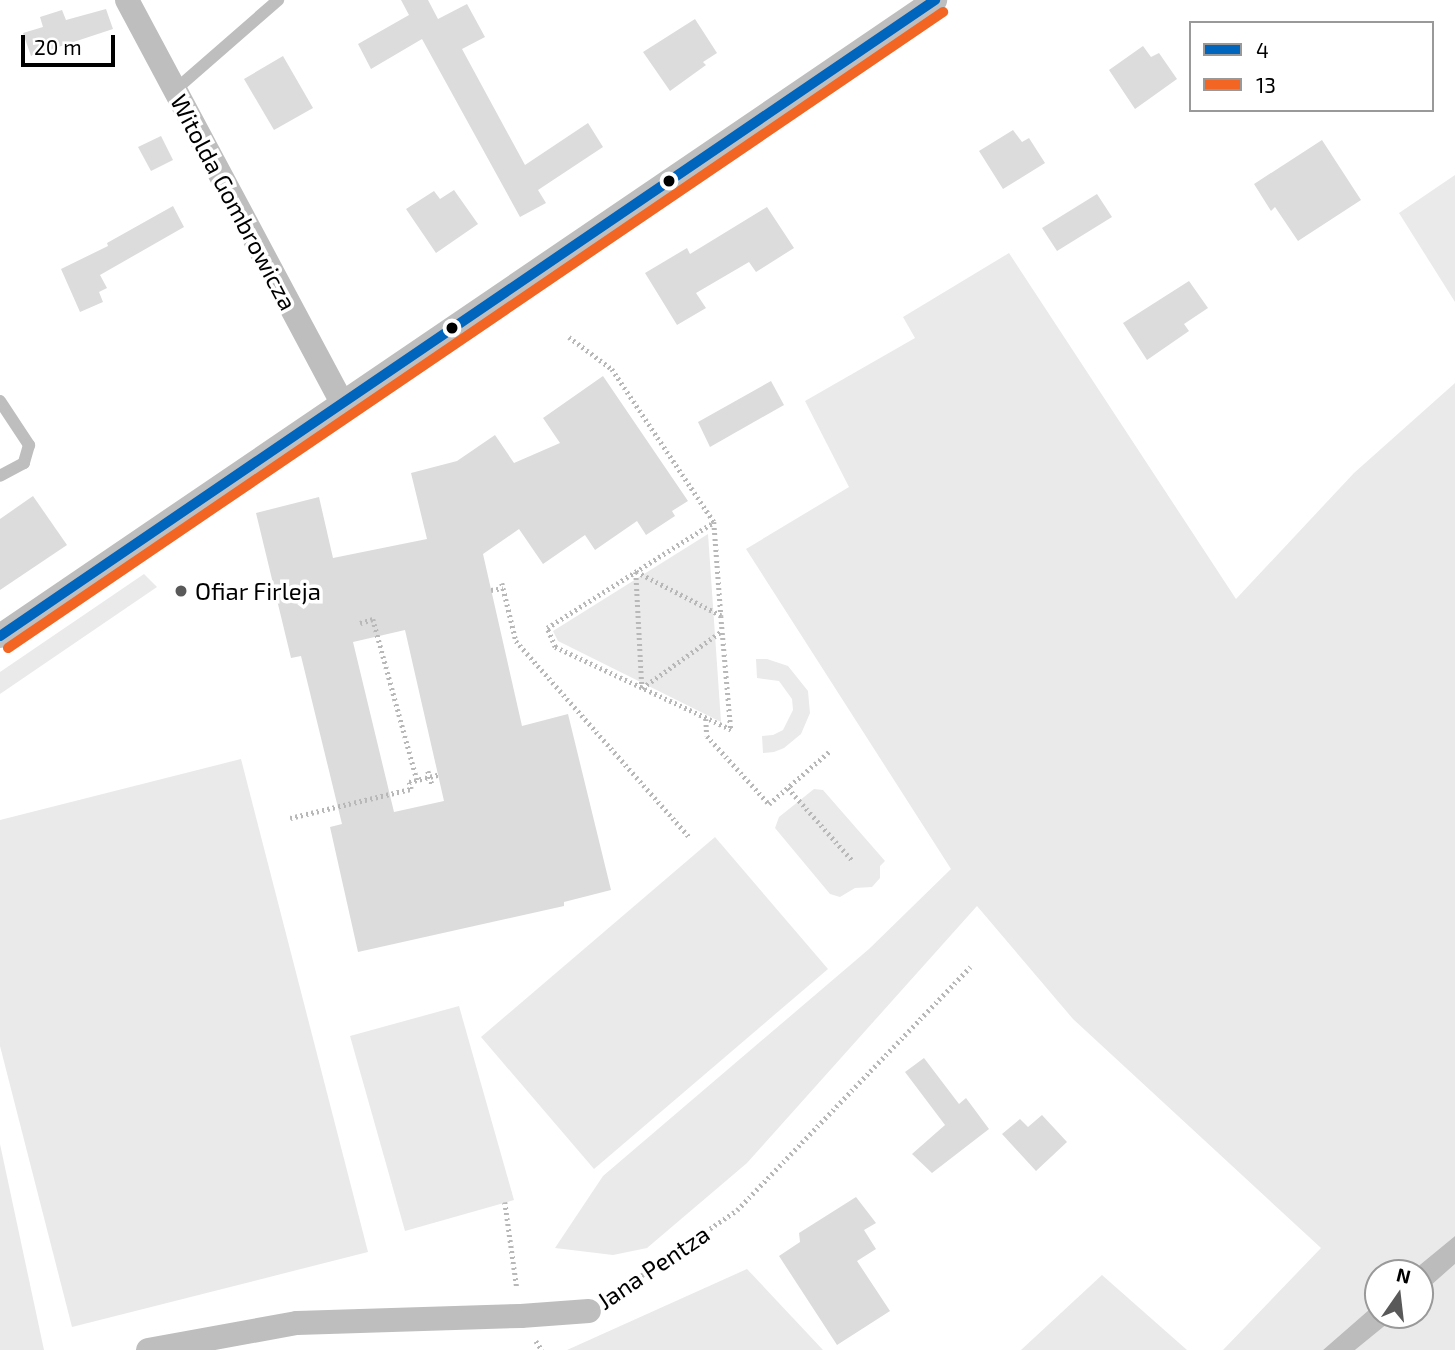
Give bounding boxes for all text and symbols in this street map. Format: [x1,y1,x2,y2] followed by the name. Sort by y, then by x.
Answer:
[24,21,119,65] scale bar
[1189,21,1434,112] legend
[34,34,82,59] text: 20 m
[1256,37,1269,62] text: 4
[1256,72,1276,97] text: 13
[165,89,303,315] street label: Witolda Gombrowicza
[662,174,676,188] unlabelled marker
[445,321,459,335] unlabelled marker
[195,577,321,605] place label: Ofiar Firleja
[173,583,189,599] marker: Ofiar Firleja
[591,1219,715,1315] street label: Jana Pentza
[1364,1259,1434,1329] north arrow
[1394,1262,1413,1288] text: N

